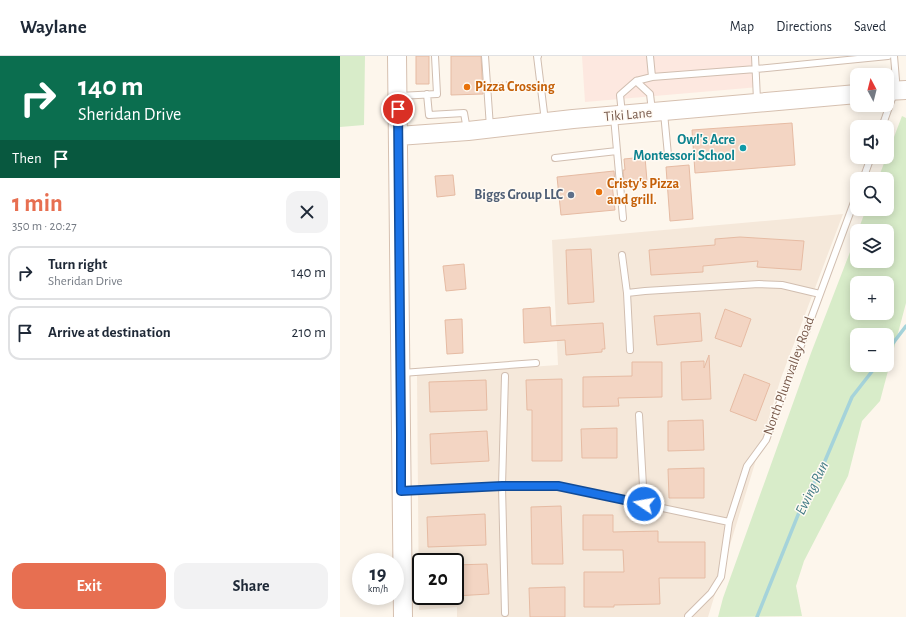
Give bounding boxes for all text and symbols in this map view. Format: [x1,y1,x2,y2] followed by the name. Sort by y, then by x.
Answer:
[20,18,87,37] text: Waylane
[730,20,754,34] text: Map
[776,20,832,34] text: Directions
[854,20,886,34] text: Saved
[850,68,894,112] north arrow
[850,68,894,372] map controls
[12,72,64,124] icon: right
[78,73,144,101] text: 140 m
[475,80,556,94] place label: Pizza Crossing
[462,82,472,92] marker: Pizza Crossing
[381,92,415,126] pin
[387,98,409,120] icon: arrive
[78,106,181,124] text: Sheridan Drive
[603,106,653,124] street label: Tiki Lane
[850,120,894,164] button: sound
[633,133,735,163] place label: Owl's Acre Montessori School
[738,143,748,153] marker: Owl's Acre Montessori School
[50,148,72,170] icon: arrive
[12,151,42,166] text: Then
[850,172,894,216] button: search
[607,177,679,207] place label: Cristy's Pizza and grill.
[594,187,604,197] marker: Cristy's Pizza and grill.
[474,188,564,202] place label: Biggs Group LLC
[566,190,576,200] marker: Biggs Group LLC
[286,191,328,233] button: close
[12,192,63,216] text: 1 min
[12,220,77,233] text: 350 m · 20:27
[850,224,894,268] button: layers
[48,257,107,272] text: Turn right
[14,262,36,284] icon: right
[291,265,326,280] text: 140 m
[48,275,123,288] text: Sheridan Drive
[850,276,894,320] button: +
[761,315,817,437] street label: North Plumvalley Road
[14,322,36,344] icon: arrive
[48,325,171,340] text: Arrive at destination
[292,325,326,340] text: 210 m
[850,328,894,372] button: −
[793,459,831,517] water label: Ewing Run
[623,483,665,525] position arrow
[412,553,464,605] speed limit sign: 20
[12,563,166,609] button: Exit
[174,563,328,609] button: Share
[370,564,386,584] text: 19
[368,584,388,594] text: km/h

